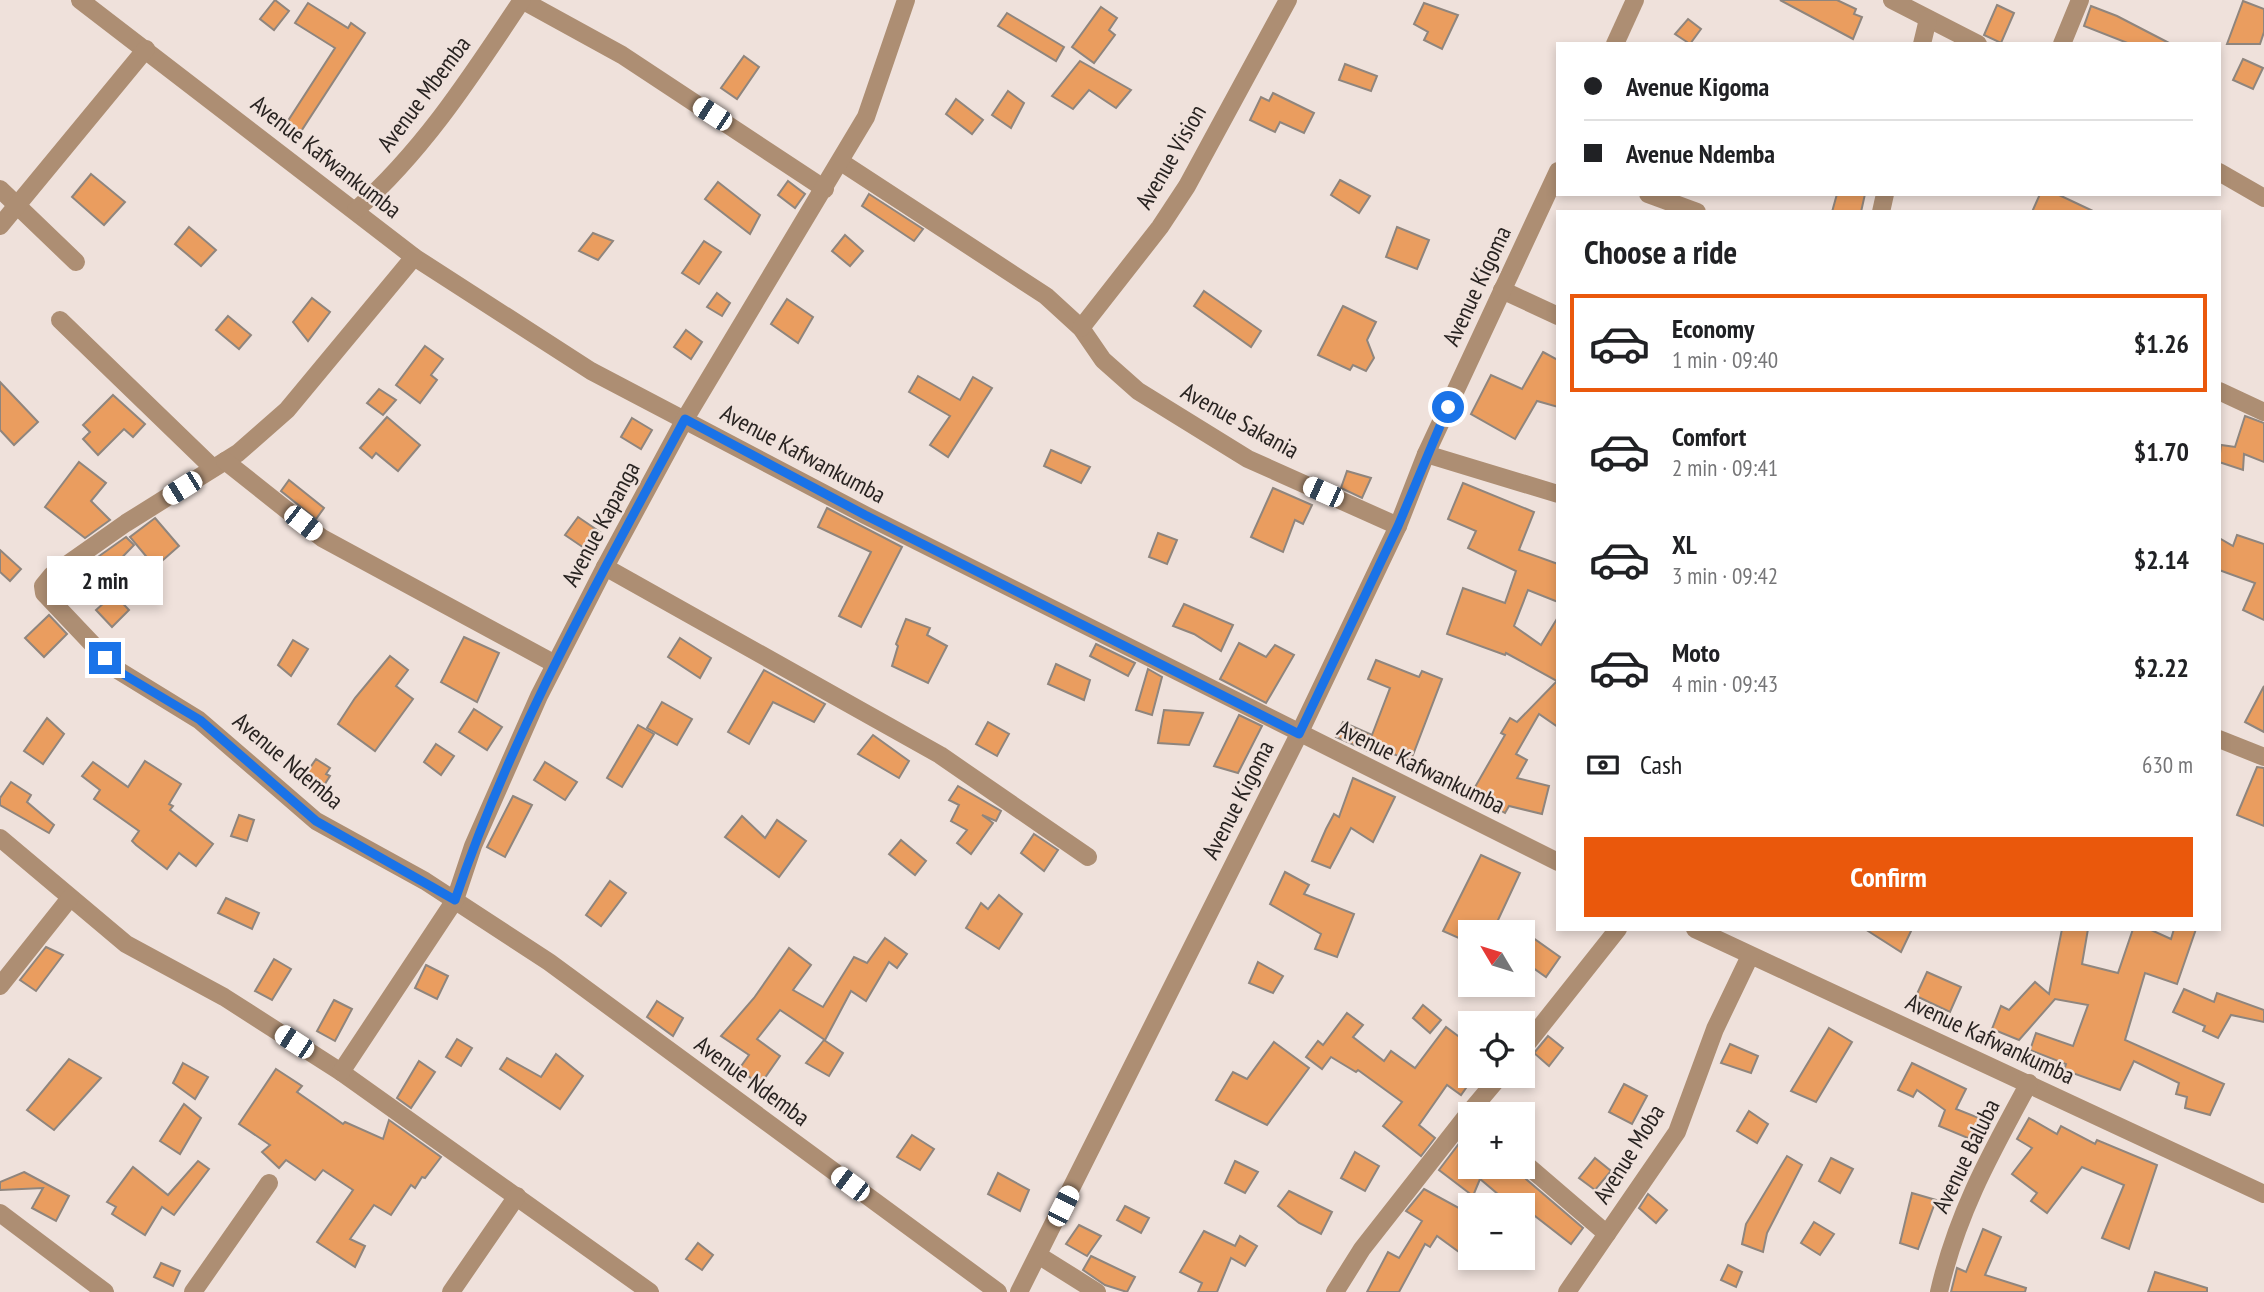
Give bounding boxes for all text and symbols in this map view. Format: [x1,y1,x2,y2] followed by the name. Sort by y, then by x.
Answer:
[370,30,477,158] street label: Avenue Mbemba
[1626,70,1769,103] text: Avenue Kigoma
[245,88,408,225] street label: Avenue Kafwankumba
[689,94,736,134] car
[1128,99,1213,215] street label: Avenue Vision
[1626,137,1775,170] text: Avenue Ndemba
[1435,221,1518,351] street label: Avenue Kigoma
[1584,231,1737,273] text: Choose a ride
[1588,312,1651,375] icon: car
[1672,312,1754,345] text: Economy
[2134,327,2189,360] text: $1.26
[1672,345,1778,374] text: 1 min · 09:40
[1176,376,1305,466] street label: Avenue Sakania
[1432,391,1464,423] route start
[715,397,891,510] street label: Avenue Kafwankumba
[1588,420,1651,483] icon: car
[1672,420,1746,453] text: Comfort
[2134,435,2189,468] text: $1.70
[1672,453,1778,482] text: 2 min · 09:41
[555,456,646,592] street label: Avenue Kapanga
[159,468,206,508] car
[1300,474,1347,510] car
[280,502,327,544] car
[1588,528,1651,591] icon: car
[1672,528,1697,561] text: XL
[2134,543,2189,576] text: $2.14
[47,556,163,606] callout: 2 min
[1672,561,1778,590] text: 3 min · 09:42
[82,566,128,595] text: 2 min
[1588,636,1651,699] icon: car
[1672,636,1720,669] text: Moto
[89,642,121,674] route end
[2134,651,2189,684] text: $2.22
[1672,669,1778,698] text: 4 min · 09:43
[227,705,350,816] street label: Avenue Ndemba
[1332,713,1510,820] street label: Avenue Kafwankumba
[1195,735,1281,864] street label: Avenue Kigoma
[1584,746,1622,784] icon: cash
[1640,748,1682,781] text: Cash
[2142,750,2193,779] text: 630 m
[1584,837,2193,917] button: Confirm
[1458,920,1535,998] north arrow
[1458,920,1535,1270] map controls
[1901,986,2079,1091] street label: Avenue Kafwankumba
[1458,1011,1535,1088] button: locate
[271,1022,318,1062] car
[689,1028,816,1133] street label: Avenue Ndemba
[1925,1094,2006,1218] street label: Avenue Baluba
[1586,1098,1671,1209] street label: Avenue Moba
[1458,1102,1535,1179] button: +
[827,1163,874,1205] car
[1045,1183,1082,1229] car
[1458,1193,1535,1270] button: −

